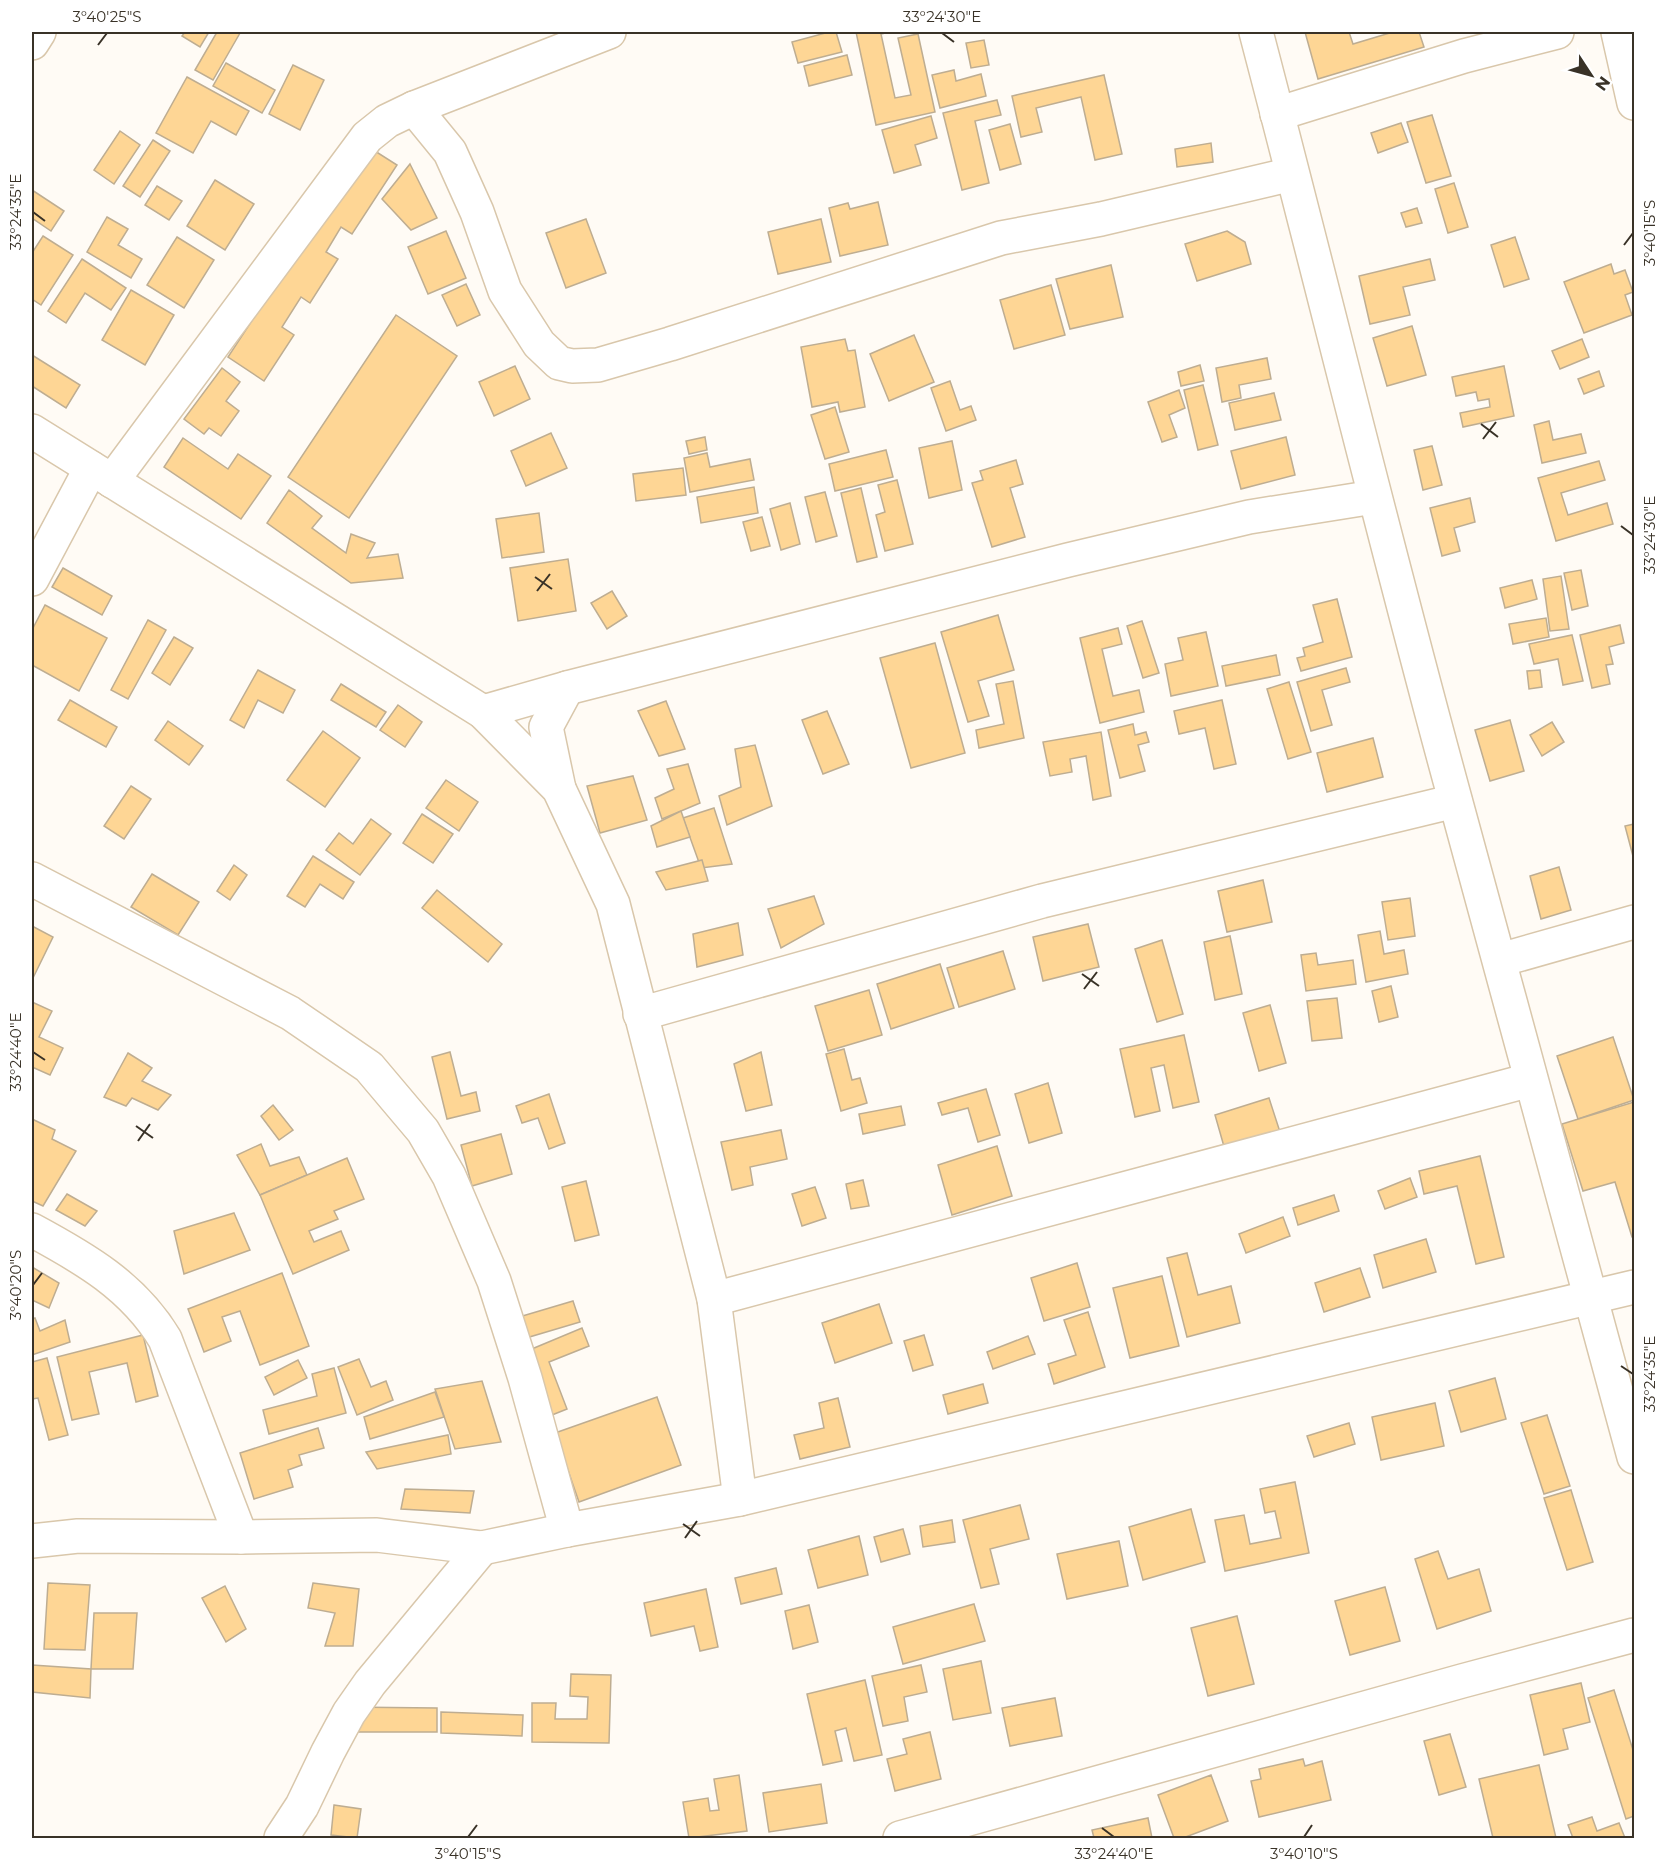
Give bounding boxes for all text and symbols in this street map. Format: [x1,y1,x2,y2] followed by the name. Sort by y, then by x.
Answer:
[72,7,142,26] text: 3°40'25"S
[903,7,981,26] text: 33°24'30"E
[1561,45,1621,105] north arrow
[1591,73,1614,94] text: N
[6,174,25,250] text: 33°24'35"E
[1640,200,1659,266] text: 3°40'15"S
[1640,496,1659,574] text: 33°24'30"E
[6,1012,25,1092] text: 33°24'40"E
[6,1250,25,1320] text: 3°40'20"S
[1640,1336,1659,1412] text: 33°24'35"E
[435,1844,501,1863] text: 3°40'15"S
[1074,1844,1154,1863] text: 33°24'40"E
[1270,1844,1338,1863] text: 3°40'10"S

